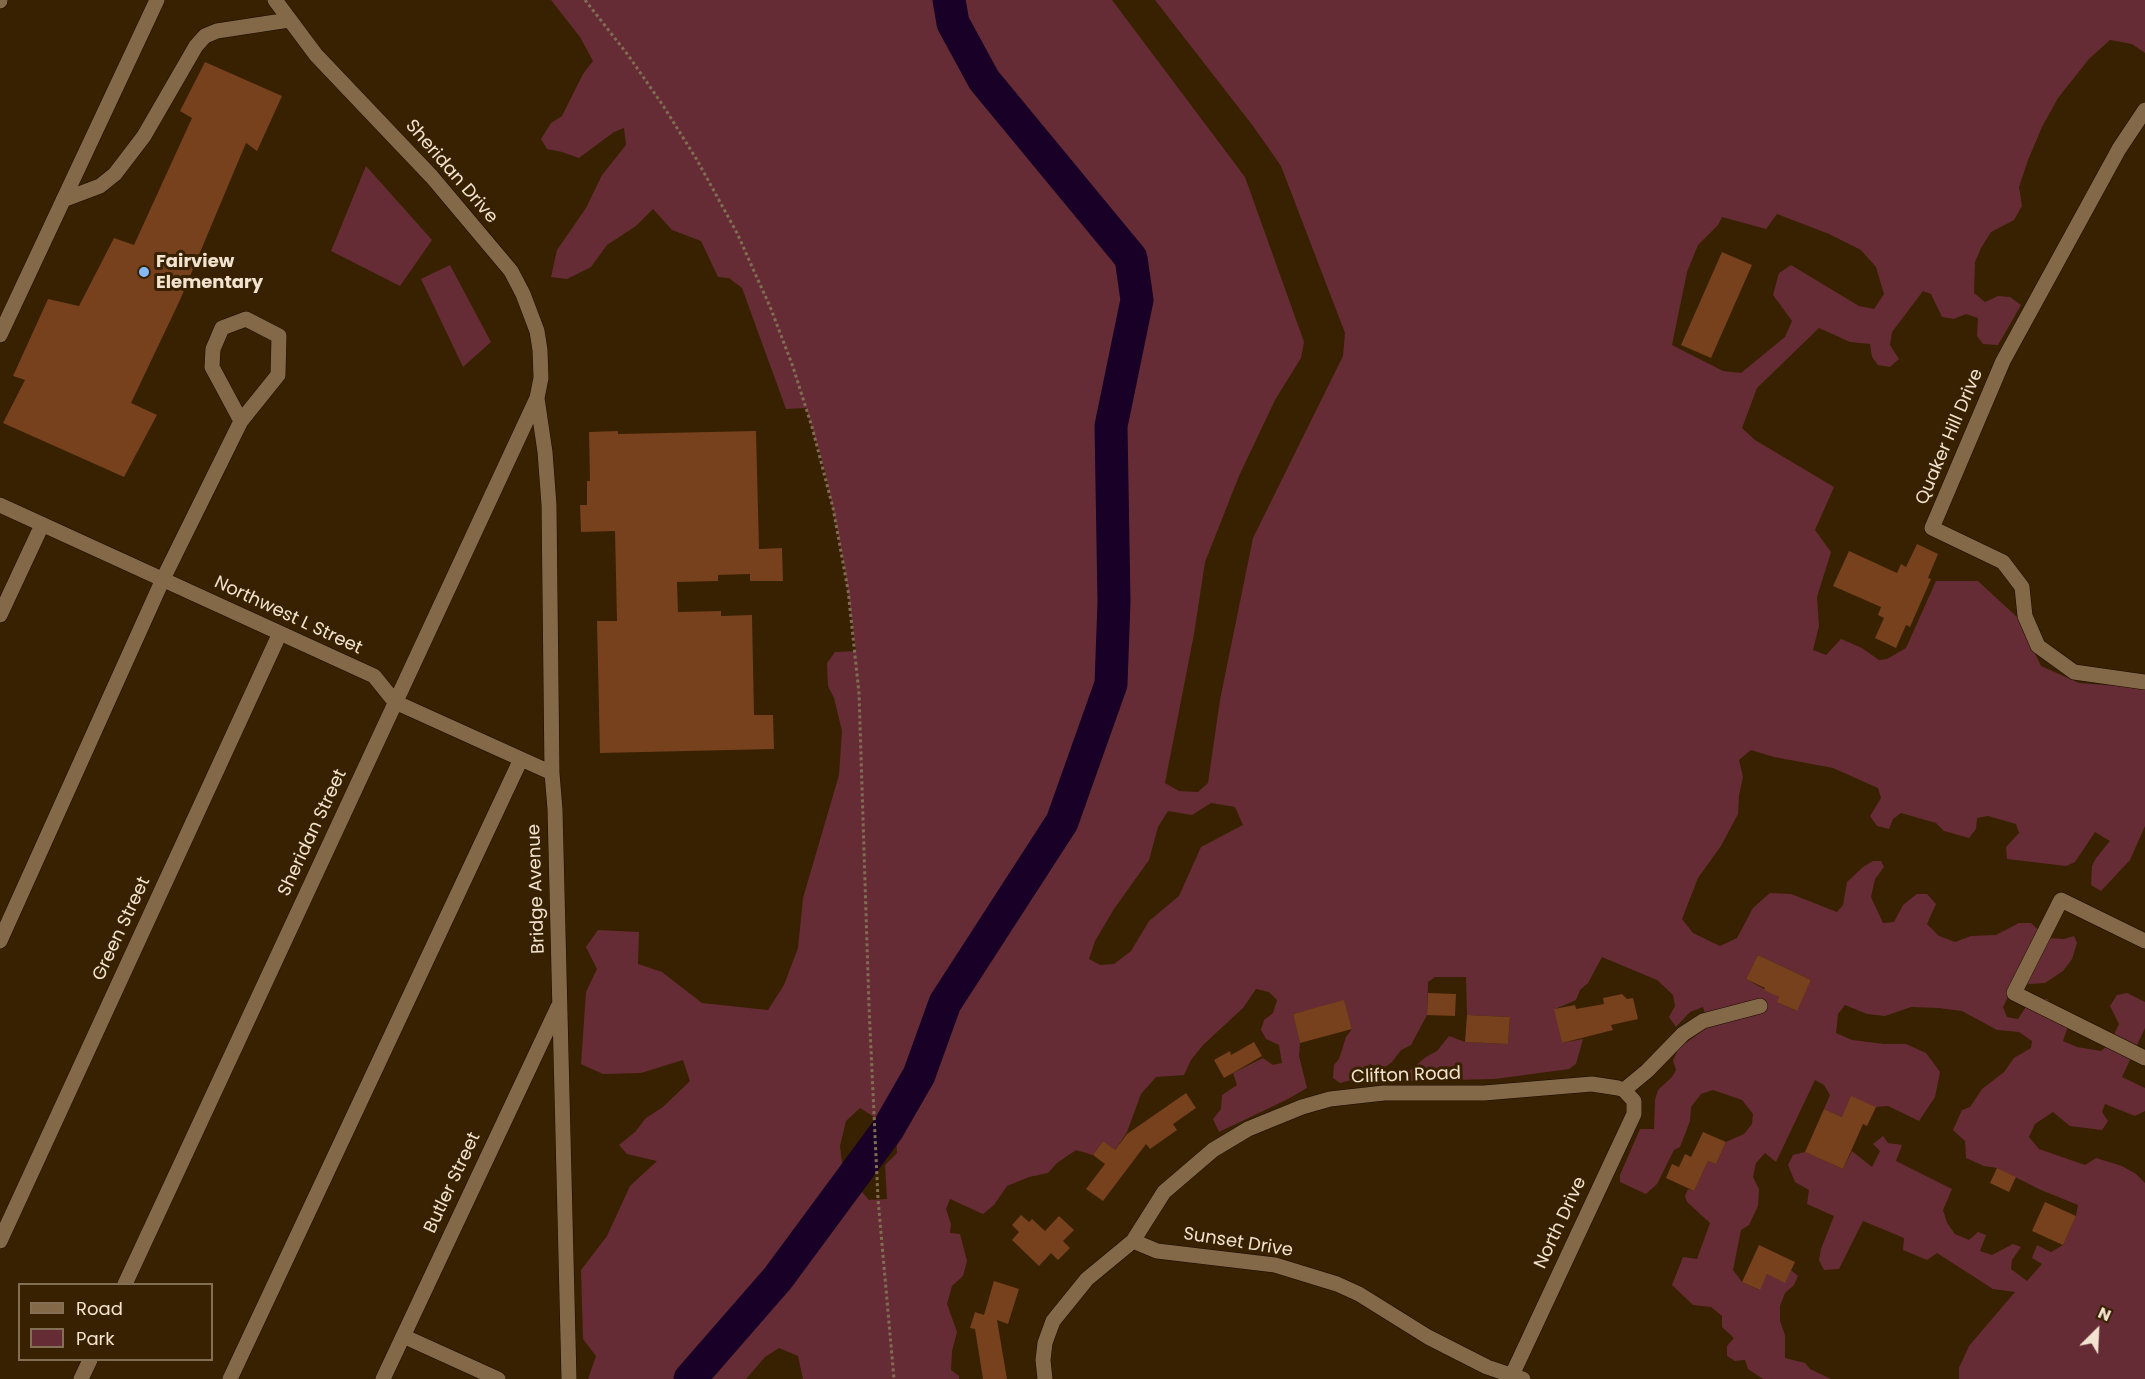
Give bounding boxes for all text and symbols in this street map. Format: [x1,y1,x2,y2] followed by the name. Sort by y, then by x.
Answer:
[400,116,502,228] street label: Sheridan Drive
[156,251,263,294] place label: Fairview Elementary
[137,265,151,279] marker: Fairview Elementary
[1912,366,1988,508] street label: Quaker Hill Drive
[211,572,365,660] street label: Northwest L Street
[274,766,352,900] street label: Sheridan Street
[524,824,550,954] street label: Bridge Avenue
[89,874,155,984] street label: Green Street
[1351,1063,1461,1089] street label: Clifton Road
[420,1129,486,1237] street label: Butler Street
[1530,1174,1592,1272] street label: North Drive
[1182,1224,1294,1262] street label: Sunset Drive
[18,1283,213,1361] legend
[76,1296,123,1321] text: Road
[2067,1301,2127,1361] north arrow
[2094,1301,2115,1327] text: N
[76,1326,115,1351] text: Park

